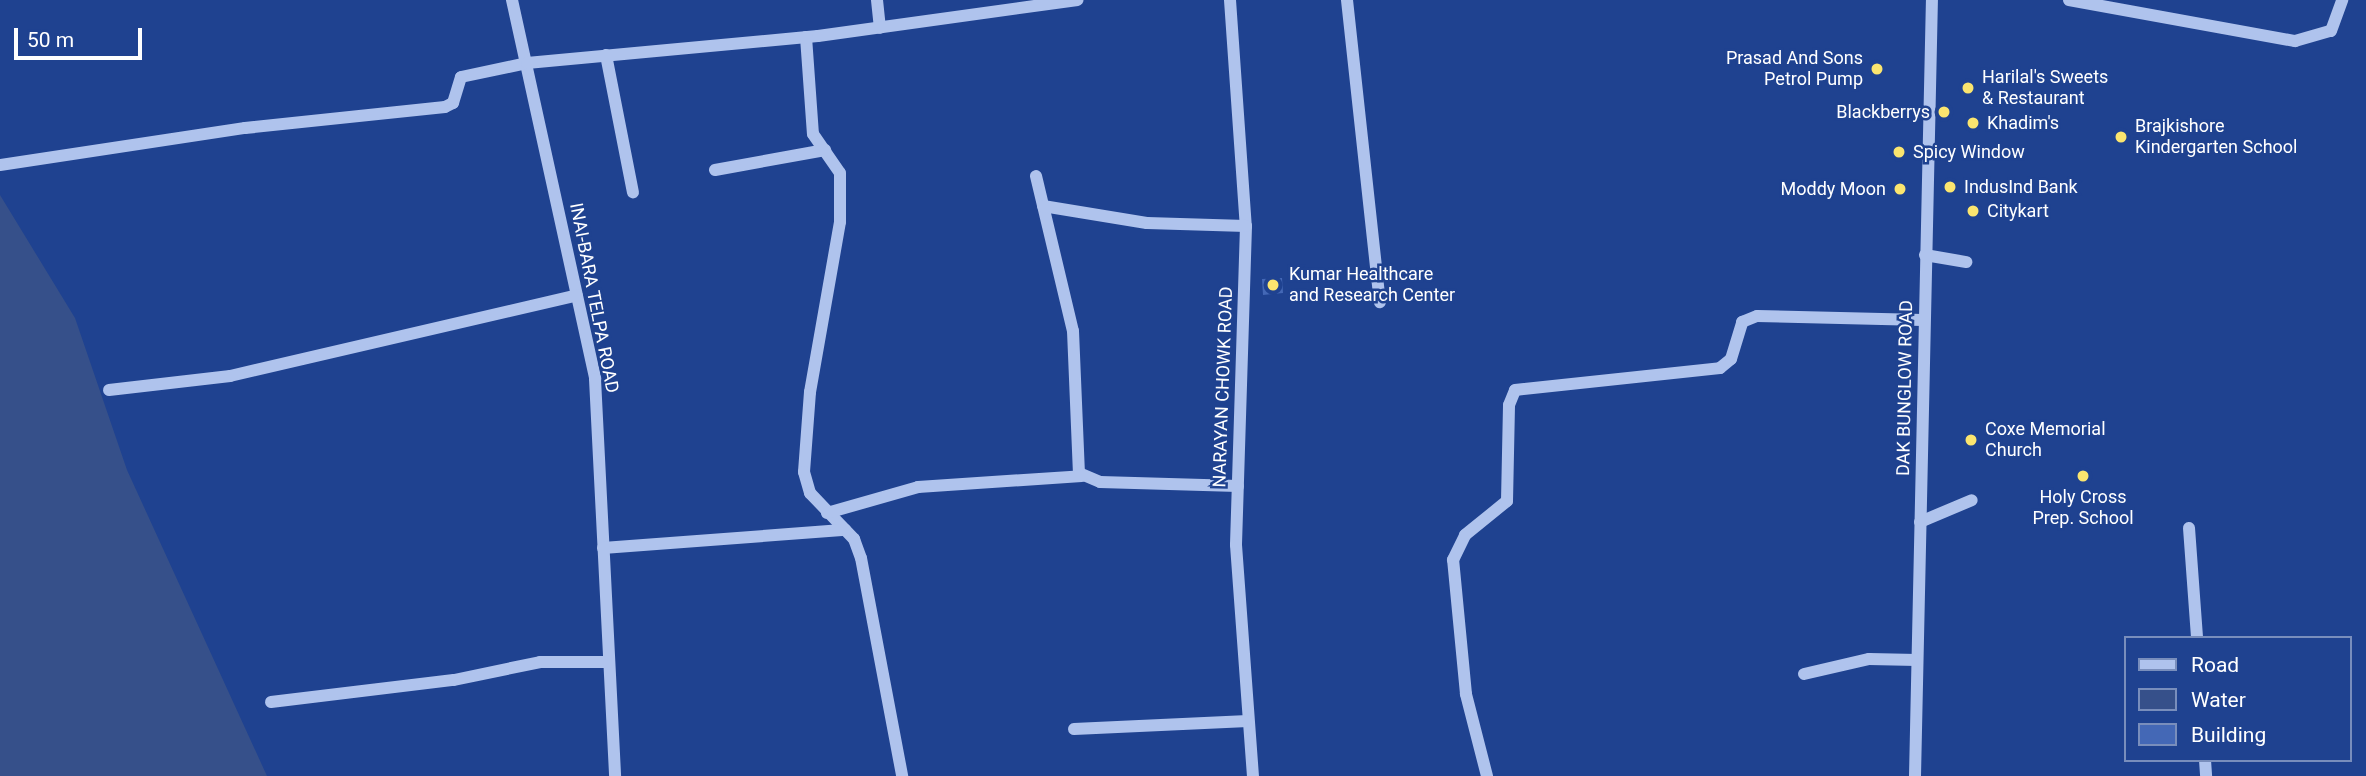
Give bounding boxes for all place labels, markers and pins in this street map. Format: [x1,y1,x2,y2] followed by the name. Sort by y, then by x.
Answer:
[1726,48,1863,90] place label: Prasad And Sons Petrol Pump
[1869,61,1885,77] marker: Prasad And Sons Petrol Pump
[1982,67,2108,110] place label: Harilal's Sweets & Restaurant
[1960,80,1976,96] marker: Harilal's Sweets & Restaurant
[1836,101,1930,123] place label: Blackberrys
[1936,104,1952,120] marker: Blackberrys
[1987,112,2059,134] place label: Khadim's
[1965,115,1981,131] marker: Khadim's
[2135,116,2297,158] place label: Brajkishore Kindergarten School
[2113,129,2129,145] marker: Brajkishore Kindergarten School
[1913,141,2025,163] place label: Spicy Window
[1891,144,1907,160] marker: Spicy Window
[1964,176,2078,198] place label: IndusInd Bank
[1781,178,1886,200] place label: Moddy Moon
[1942,179,1958,195] marker: IndusInd Bank
[1892,181,1908,197] marker: Moddy Moon
[1987,200,2049,222] place label: Citykart
[1965,203,1981,219] marker: Citykart
[1289,264,1455,306] place label: Kumar Healthcare and Research Center
[1263,275,1283,295] marker: Kumar Healthcare and Research Center
[1985,419,2106,462] place label: Coxe Memorial Church
[1963,432,1979,448] marker: Coxe Memorial Church
[2075,468,2091,484] marker: Holy Cross Prep. School
[2032,487,2134,530] place label: Holy Cross Prep. School

